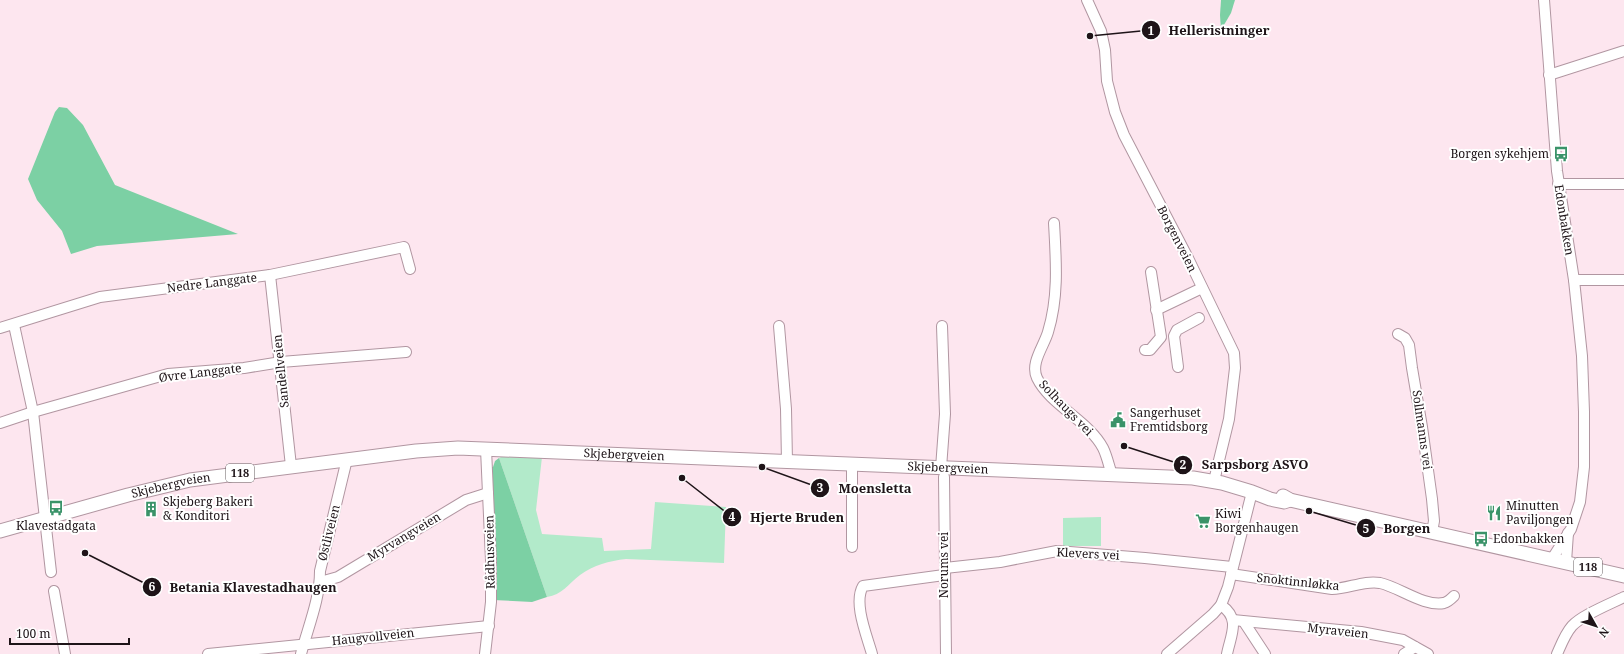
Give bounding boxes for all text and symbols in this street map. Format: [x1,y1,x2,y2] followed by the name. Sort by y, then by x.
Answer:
[1141,18,1278,43] callout: Helleristninger
[1169,21,1270,39] text: Helleristninger
[1148,22,1155,39] text: 1
[1450,145,1549,162] place label: Borgen sykehjem
[1552,145,1570,163] bus stop icon: Borgen sykehjem
[1550,183,1579,257] street label: Edonbakken
[1153,203,1202,275] street label: Borgenveien
[166,269,258,296] street label: Nedre Langgate
[268,333,293,409] street label: Sandellveien
[158,359,242,386] street label: Øvre Langgate
[1035,376,1097,439] street label: Solhaugs vei
[1408,389,1437,471] street label: Sollmanns vei
[1130,404,1208,435] place label: Sangerhuset Fremtidsborg
[1109,411,1127,429] public building icon: Sangerhuset Fremtidsborg
[583,444,665,464] street label: Skjebergveien
[1173,452,1316,477] callout: Sarpsborg ASVO
[1202,455,1308,473] text: Sarpsborg ASVO
[1180,456,1187,473] text: 2
[907,457,989,478] street label: Skjebergveien
[226,464,254,482] road number: 118
[129,468,212,502] street label: Skjebergveien
[810,476,919,501] callout: Moensletta
[817,479,824,496] text: 3
[838,479,912,497] text: Moensletta
[163,493,253,524] place label: Skjeberg Bakeri & Konditori
[1506,497,1574,528] place label: Minutten Paviljongen
[47,499,65,517] bus stop icon: Klavestadgata
[142,500,160,518] building icon: Skjeberg Bakeri & Konditori
[313,503,344,563] street label: Østliveien
[1485,504,1503,522] restaurant icon: Minutten Paviljongen
[722,505,852,530] callout: Hjerte Bruden
[1215,505,1299,536] place label: Kiwi Borgenhaugen
[364,508,444,565] street label: Myrvangveien
[729,508,736,525] text: 4
[750,508,844,526] text: Hjerte Bruden
[1194,512,1212,530] supermarket icon: Kiwi Borgenhaugen
[480,515,499,589] street label: Rådhusveien
[1356,516,1439,541] callout: Borgen
[16,517,96,534] place label: Klavestadgata
[1384,519,1431,537] text: Borgen
[1363,520,1370,537] text: 5
[1472,530,1490,548] bus stop icon: Edonbakken
[1493,530,1565,547] place label: Edonbakken
[935,532,952,598] street label: Norums vei
[1056,543,1120,564] street label: Klevers vei
[1574,558,1602,576] road number: 118
[1256,569,1341,594] street label: Snoktinnløkka
[142,574,345,599] callout: Betania Klavestadhaugen
[149,578,156,595] text: 6
[169,578,337,596] text: Betania Klavestadhaugen
[1576,606,1616,646] north arrow
[1307,619,1370,642] street label: Myraveien
[10,620,129,646] scale bar
[331,624,415,649] street label: Haugvollveien
[16,625,51,642] text: 100 m
[1595,625,1613,641] text: N

